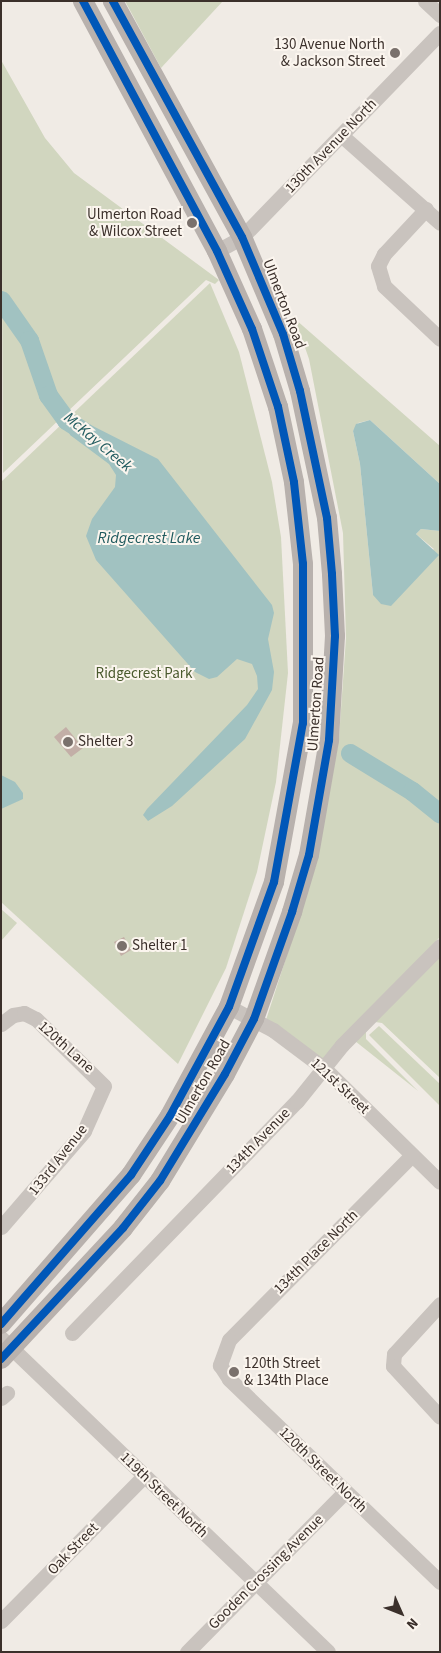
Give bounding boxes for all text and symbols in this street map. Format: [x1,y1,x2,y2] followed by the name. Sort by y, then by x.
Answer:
[274,35,385,70] place label: 130 Avenue North & Jackson Street
[389,47,401,59] marker: 130 Avenue North & Jackson Street
[281,95,381,197] street label: 130th Avenue North
[87,205,182,240] place label: Ulmerton Road & Wilcox Street
[186,217,198,229] marker: Ulmerton Road & Wilcox Street
[259,256,309,352] street label: Ulmerton Road
[60,408,136,476] water label: McKay Creek
[98,528,200,548] water label: Ridgecrest Lake
[304,656,328,752] street label: Ulmerton Road
[96,665,192,683] park label: Ridgecrest Park
[78,733,133,751] place label: Shelter 3
[62,736,74,748] marker: Shelter 3
[132,937,187,955] place label: Shelter 1
[116,940,128,952] marker: Shelter 1
[34,1017,98,1077] street label: 120th Lane
[171,1036,235,1128] street label: Ulmerton Road
[307,1054,373,1118] street label: 121st Street
[222,1104,294,1178] street label: 134th Avenue
[25,1121,91,1199] street label: 133rd Avenue
[270,1206,362,1298] street label: 134th Place North
[244,1354,329,1389] place label: 120th Street & 134th Place
[228,1366,240,1378] marker: 120th Street & 134th Place
[275,1423,371,1517] street label: 120th Street North
[116,1448,212,1542] street label: 119th Street North
[205,1511,327,1633] street label: Gooden Crossing Avenue
[44,1519,102,1579] street label: Oak Street
[376,1588,426,1638] north arrow
[401,1613,422,1634] text: N

